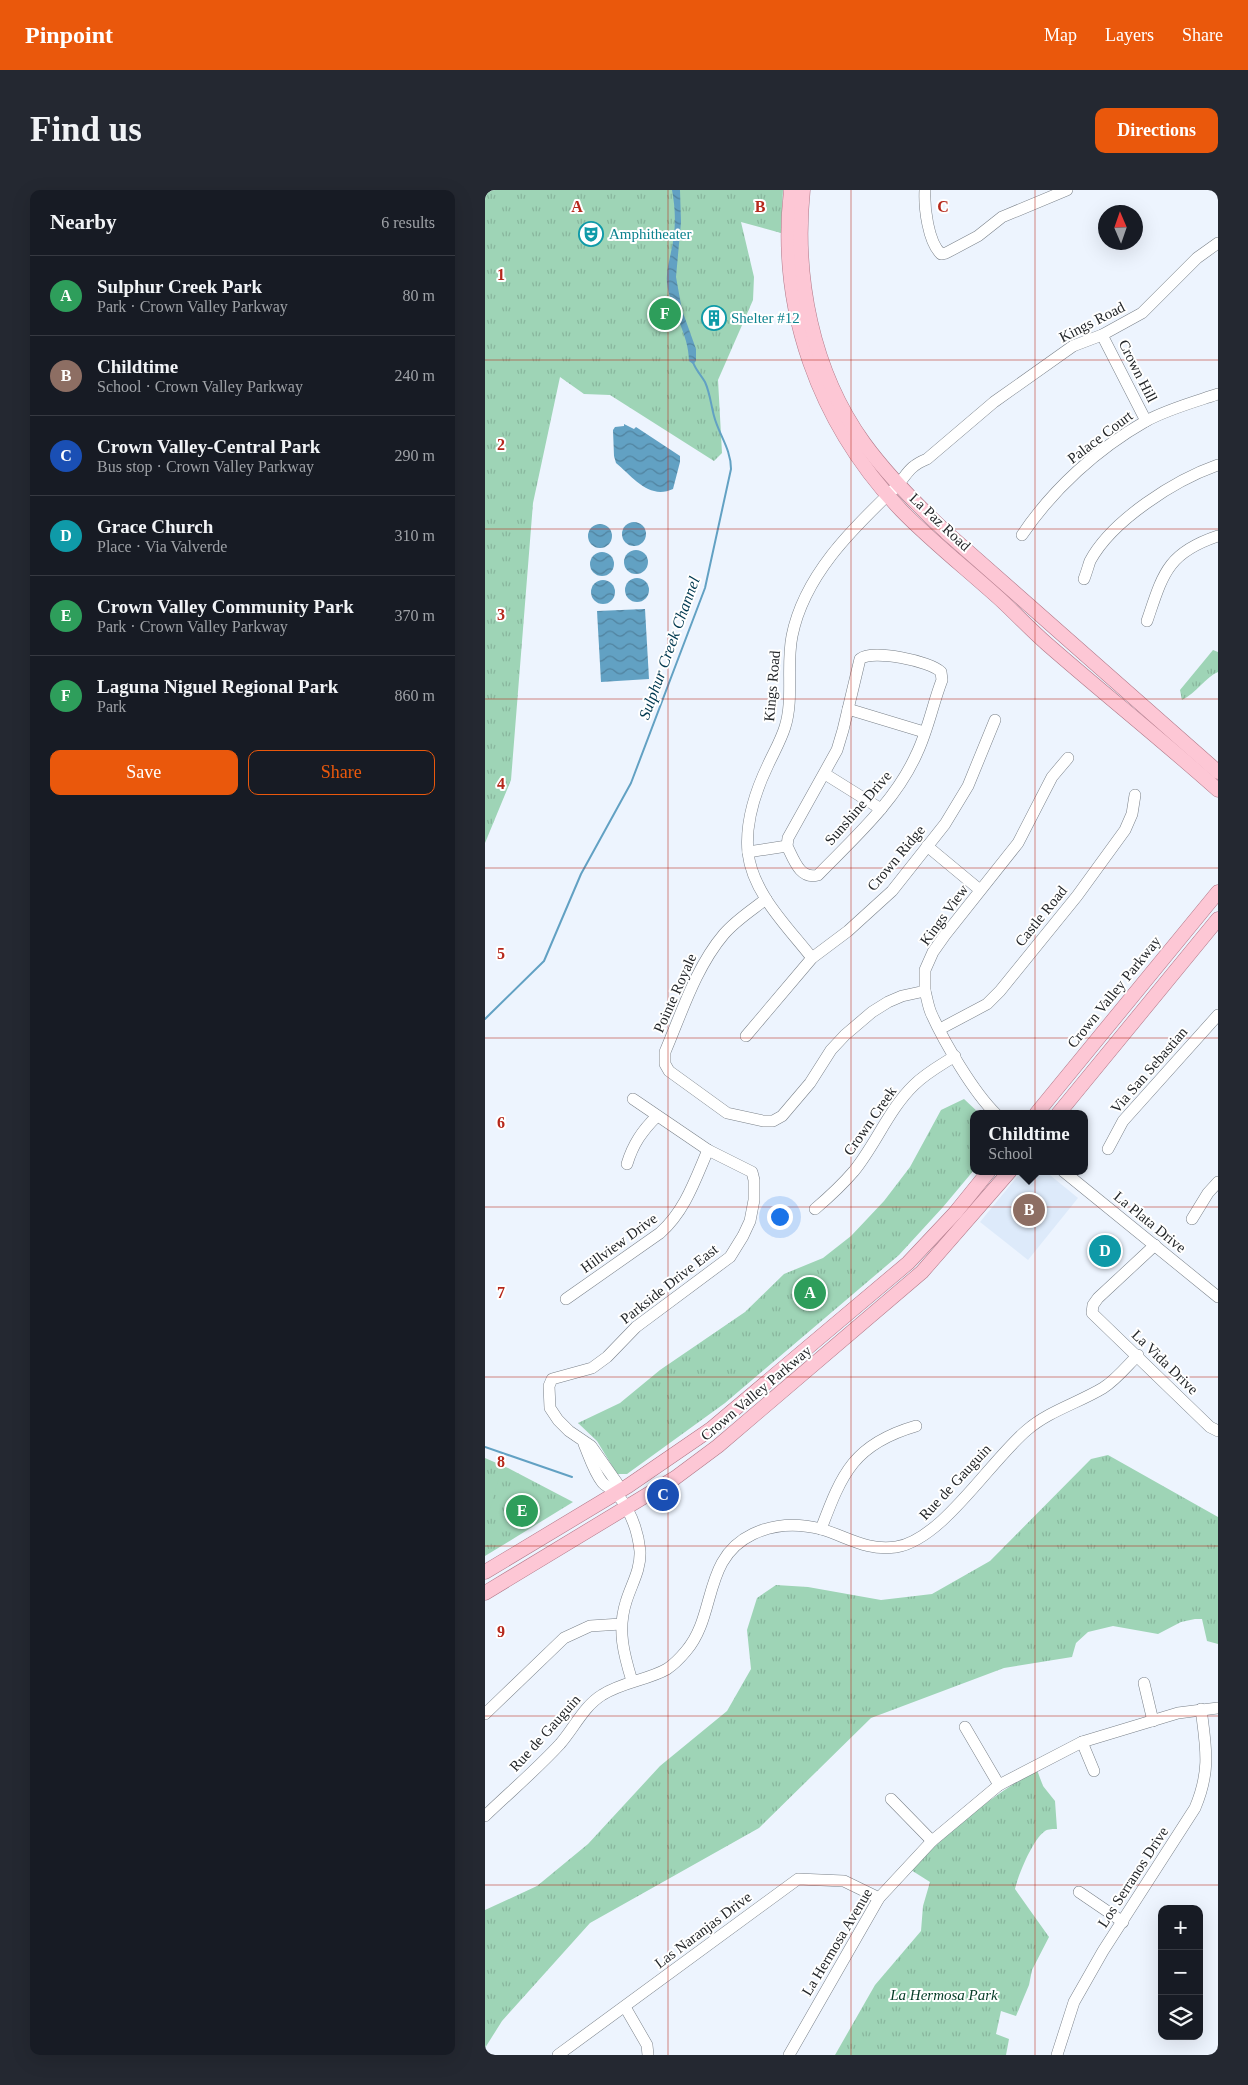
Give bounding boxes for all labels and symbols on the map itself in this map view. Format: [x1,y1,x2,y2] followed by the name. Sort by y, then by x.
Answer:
[571,198,583,215] text: A
[755,198,766,215] text: B
[937,198,949,215] text: C
[1098,205,1143,250] north arrow
[578,221,604,247] theatre icon: Amphitheater
[609,226,691,242] place label: Amphitheater
[497,266,505,283] text: 1
[649,295,681,333] pin: F
[1057,298,1128,345] street label: Kings Road
[701,305,727,331] building icon: Shelter #12
[731,310,800,326] place label: Shelter #12
[1115,337,1161,405] street label: Crown Hill
[1064,407,1136,467] street label: Palace Court
[497,436,505,453] text: 2
[907,490,974,554] street label: La Paz Road
[635,574,704,722] water label: Sulphur Creek Channel
[497,606,505,623] text: 3
[761,649,783,722] street label: Kings Road
[821,767,895,848] street label: Sunshine Drive
[497,775,505,792] text: 4
[864,822,928,894] street label: Crown Ridge
[917,881,971,948] street label: Kings View
[1012,882,1070,949] street label: Castle Road
[1064,933,1164,1051] street label: Crown Valley Parkway
[497,945,505,962] text: 5
[650,951,700,1035] street label: Pointe Royale
[1107,1024,1191,1116] street label: Via San Sebastian
[840,1083,900,1159] street label: Crown Creek
[497,1114,505,1131] text: 6
[1111,1188,1189,1256] street label: La Plata Drive
[1013,1191,1045,1229] pin: B
[767,1204,793,1230] your location
[578,1210,661,1276] street label: Hillview Drive
[1089,1232,1121,1270] pin: D
[617,1241,722,1327] street label: Parkside Drive East
[794,1274,826,1312] pin: A
[497,1284,505,1301] text: 7
[1129,1327,1202,1398] street label: La Vida Drive
[698,1342,815,1444] street label: Crown Valley Parkway
[916,1441,994,1523] street label: Rue de Gauguin
[497,1453,505,1470] text: 8
[647,1476,679,1514] pin: C
[506,1492,538,1530] pin: E
[497,1623,505,1640] text: 9
[506,1691,584,1775] street label: Rue de Gauguin
[1095,1823,1172,1930] street label: Los Serranos Drive
[799,1885,875,1998] street label: La Hermosa Avenue
[652,1888,755,1971] street label: Las Naranjas Drive
[889,1987,998,2003] park label: La Hermosa Park

